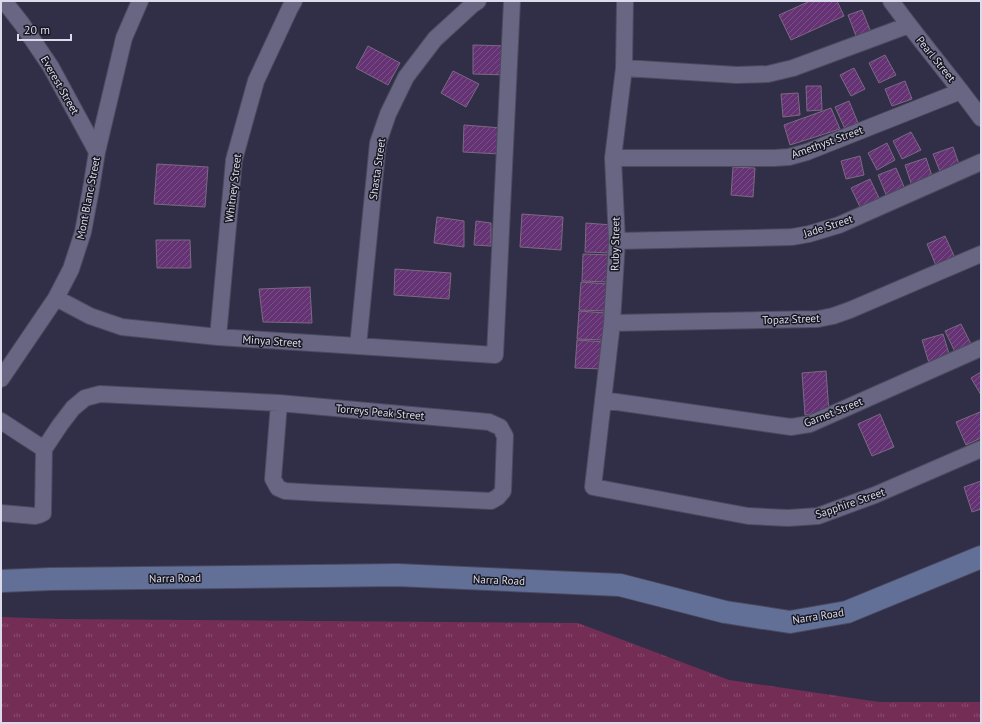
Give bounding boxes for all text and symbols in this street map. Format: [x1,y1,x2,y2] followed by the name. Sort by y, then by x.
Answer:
[18,16,71,42] scale bar
[24,22,50,37] text: 20 m
[913,33,959,85] street label: Pearl Street
[38,53,83,117] street label: Everest Street
[789,122,865,161] street label: Amethyst Street
[366,137,388,201] street label: Shasta Street
[222,153,244,223] street label: Whitney Street
[73,155,103,241] street label: Mont Blanc Street
[801,211,855,241] street label: Jade Street
[608,217,622,271] street label: Ruby Street
[762,311,820,327] street label: Topaz Street
[242,332,302,350] street label: Minya Street
[801,394,865,430] street label: Garnet Street
[335,401,425,423] street label: Torreys Peak Street
[813,484,887,521] street label: Sapphire Street
[149,571,201,585] street label: Narra Road
[473,572,525,588] street label: Narra Road
[791,605,845,627] street label: Narra Road

